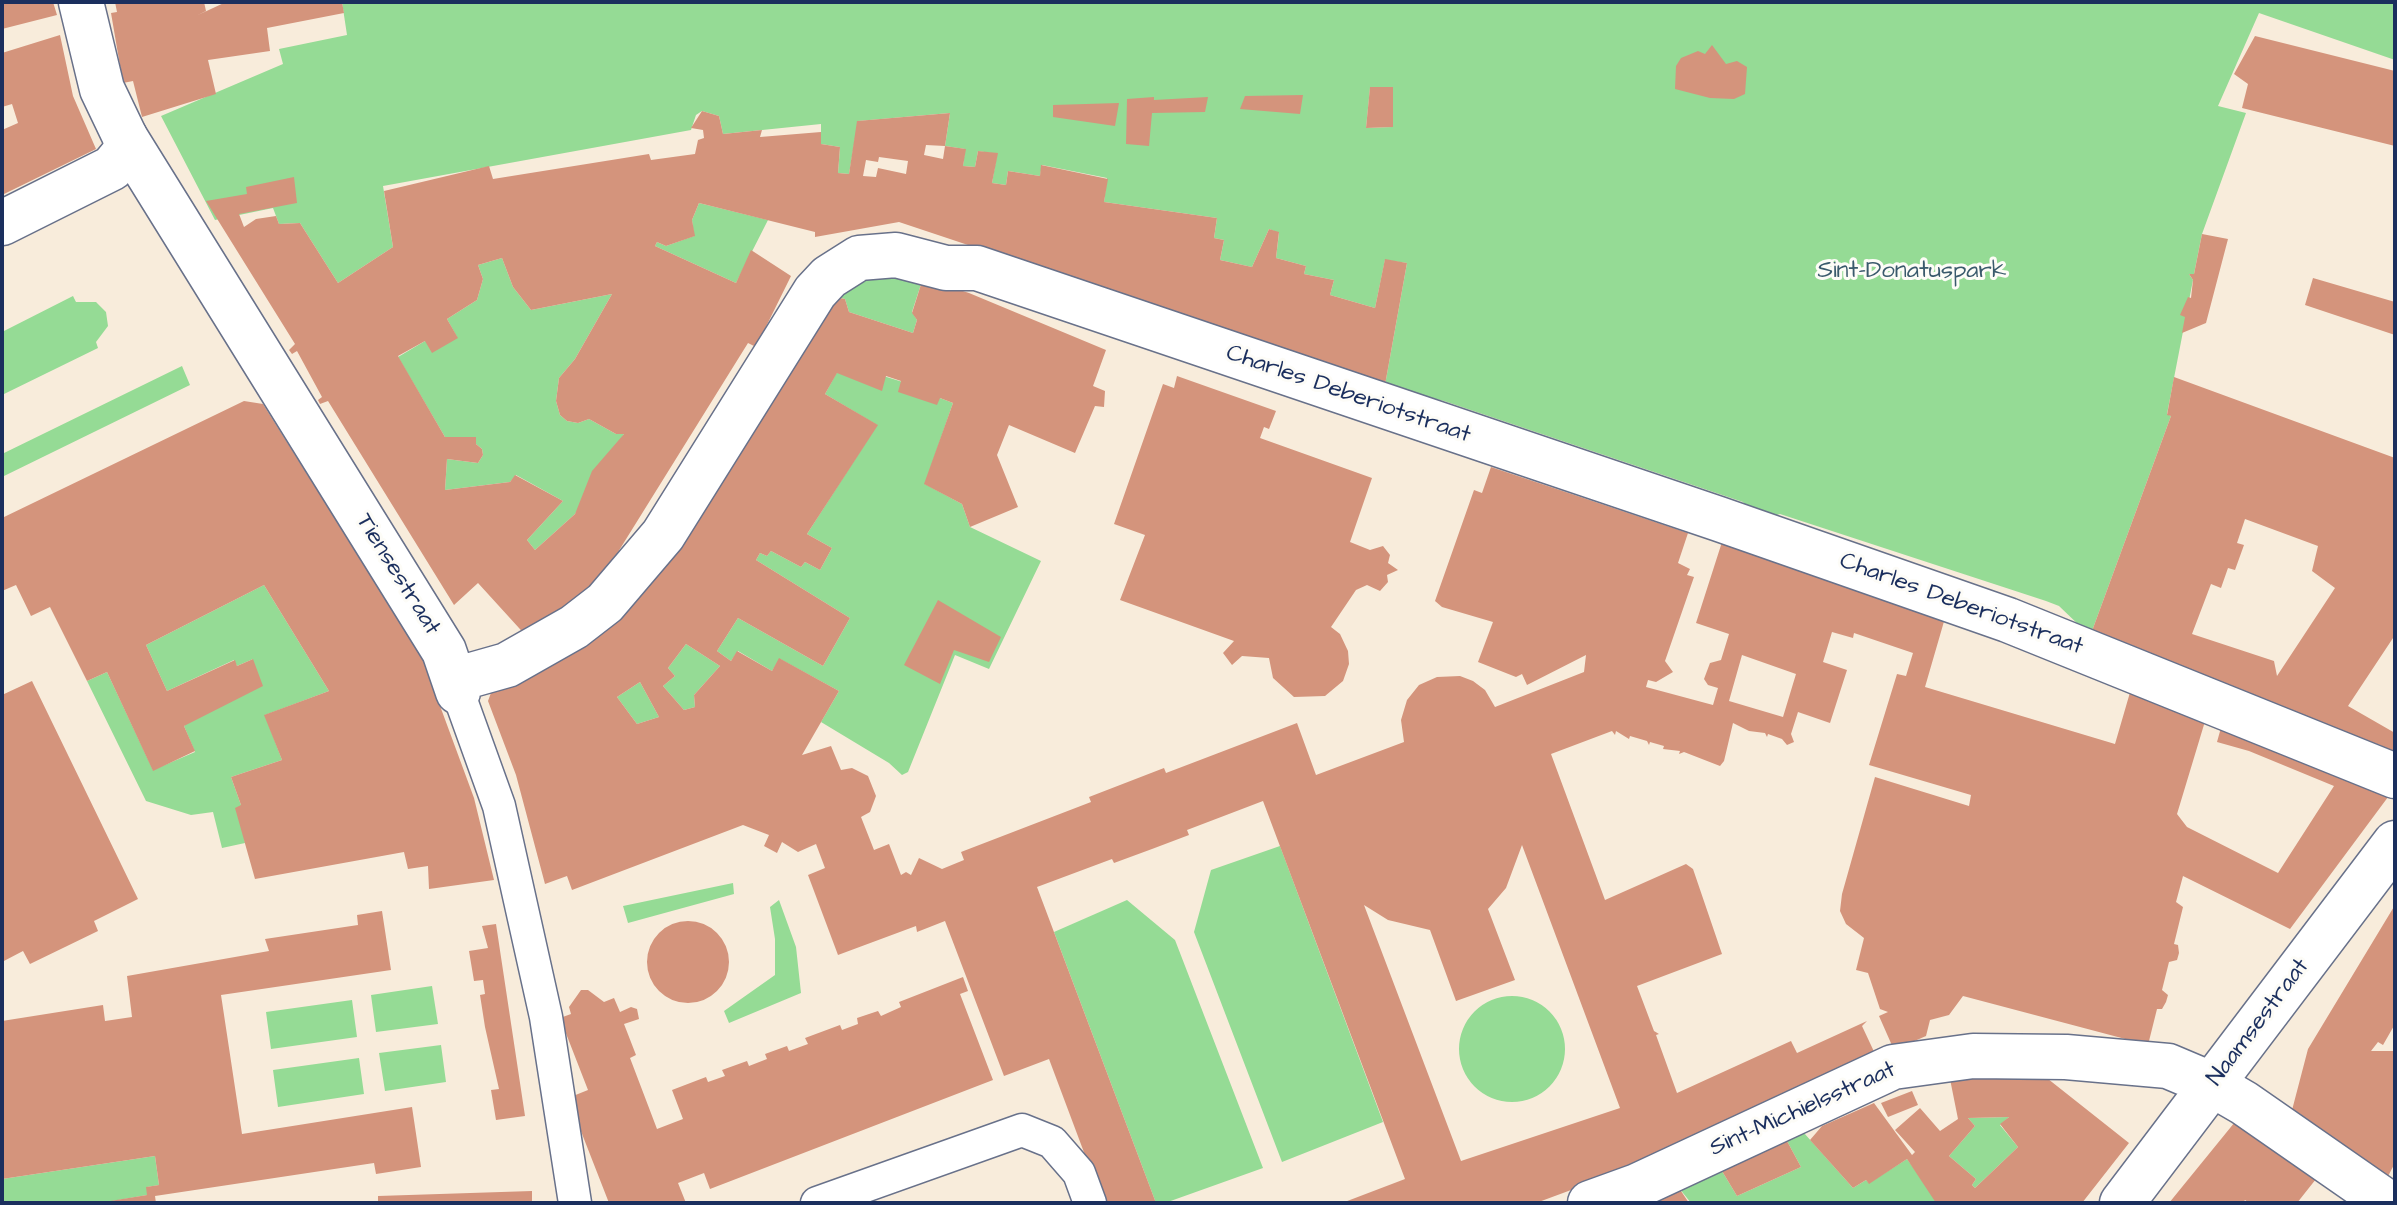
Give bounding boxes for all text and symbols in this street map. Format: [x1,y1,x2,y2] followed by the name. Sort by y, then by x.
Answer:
[1818,258,2006,286] park label: Sint-Donatuspark
[1222,340,1474,450] street label: Charles Deberiotstraat
[348,509,446,641] street label: Tiensestraat
[1835,548,2087,662] street label: Charles Deberiotstraat
[2202,954,2316,1092] street label: Naamsestraat
[1706,1056,1900,1164] street label: Sint-Michielsstraat

